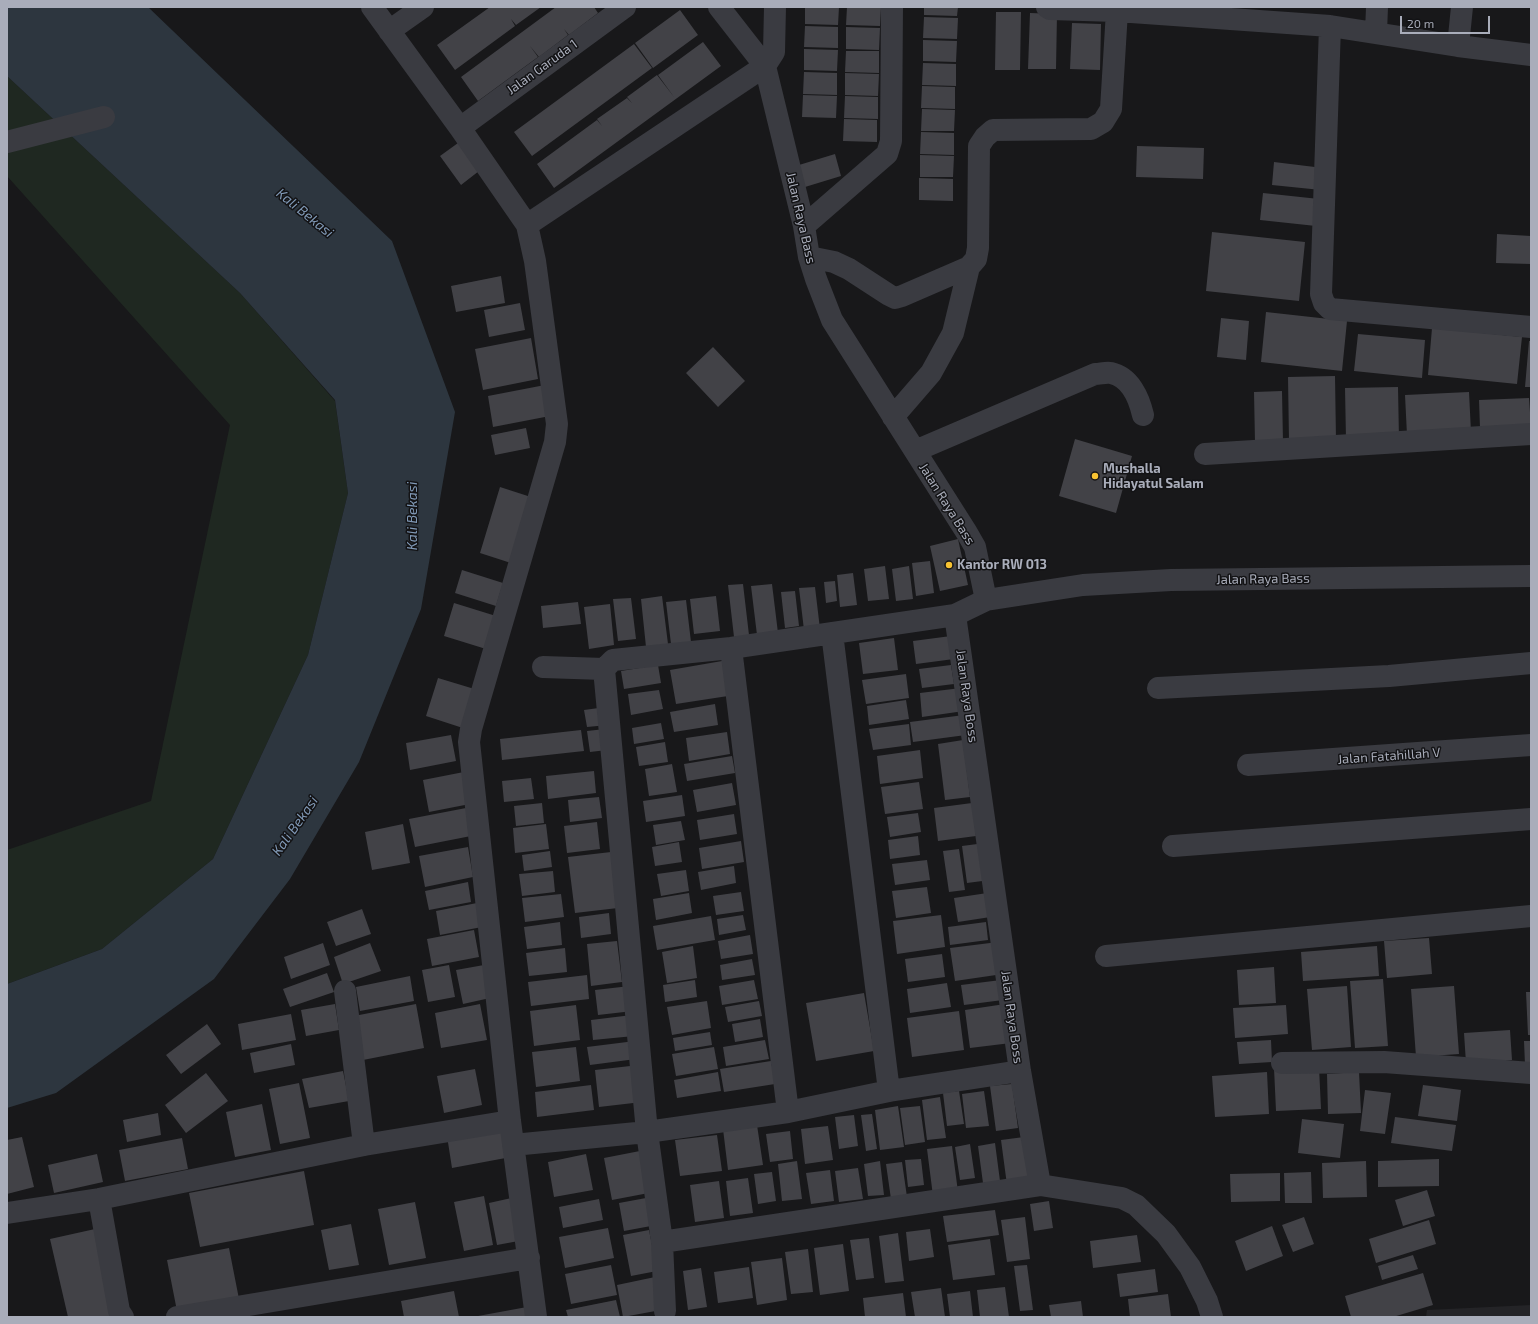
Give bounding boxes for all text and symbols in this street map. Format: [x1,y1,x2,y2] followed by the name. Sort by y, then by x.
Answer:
[1402,8,1492,34] scale bar
[1407,16,1434,30] text: 20 m
[504,36,580,98] street label: Jalan Garuda 1
[783,171,819,265] street label: Jalan Raya Bass
[273,185,337,241] water label: Kali Bekasi
[916,460,978,548] street label: Jalan Raya Bass
[1103,461,1204,492] place label: Mushalla Hidayatul Salam
[1090,471,1100,481] marker: Mushalla Hidayatul Salam
[404,482,420,550] water label: Kali Bekasi
[957,557,1047,573] place label: Kantor RW 013
[944,560,954,570] marker: Kantor RW 013
[1216,570,1310,588] street label: Jalan Raya Bass
[953,649,981,743] street label: Jalan Raya Boss
[1337,745,1441,767] street label: Jalan Fatahillah V
[268,793,322,859] water label: Kali Bekasi
[998,970,1026,1064] street label: Jalan Raya Boss

